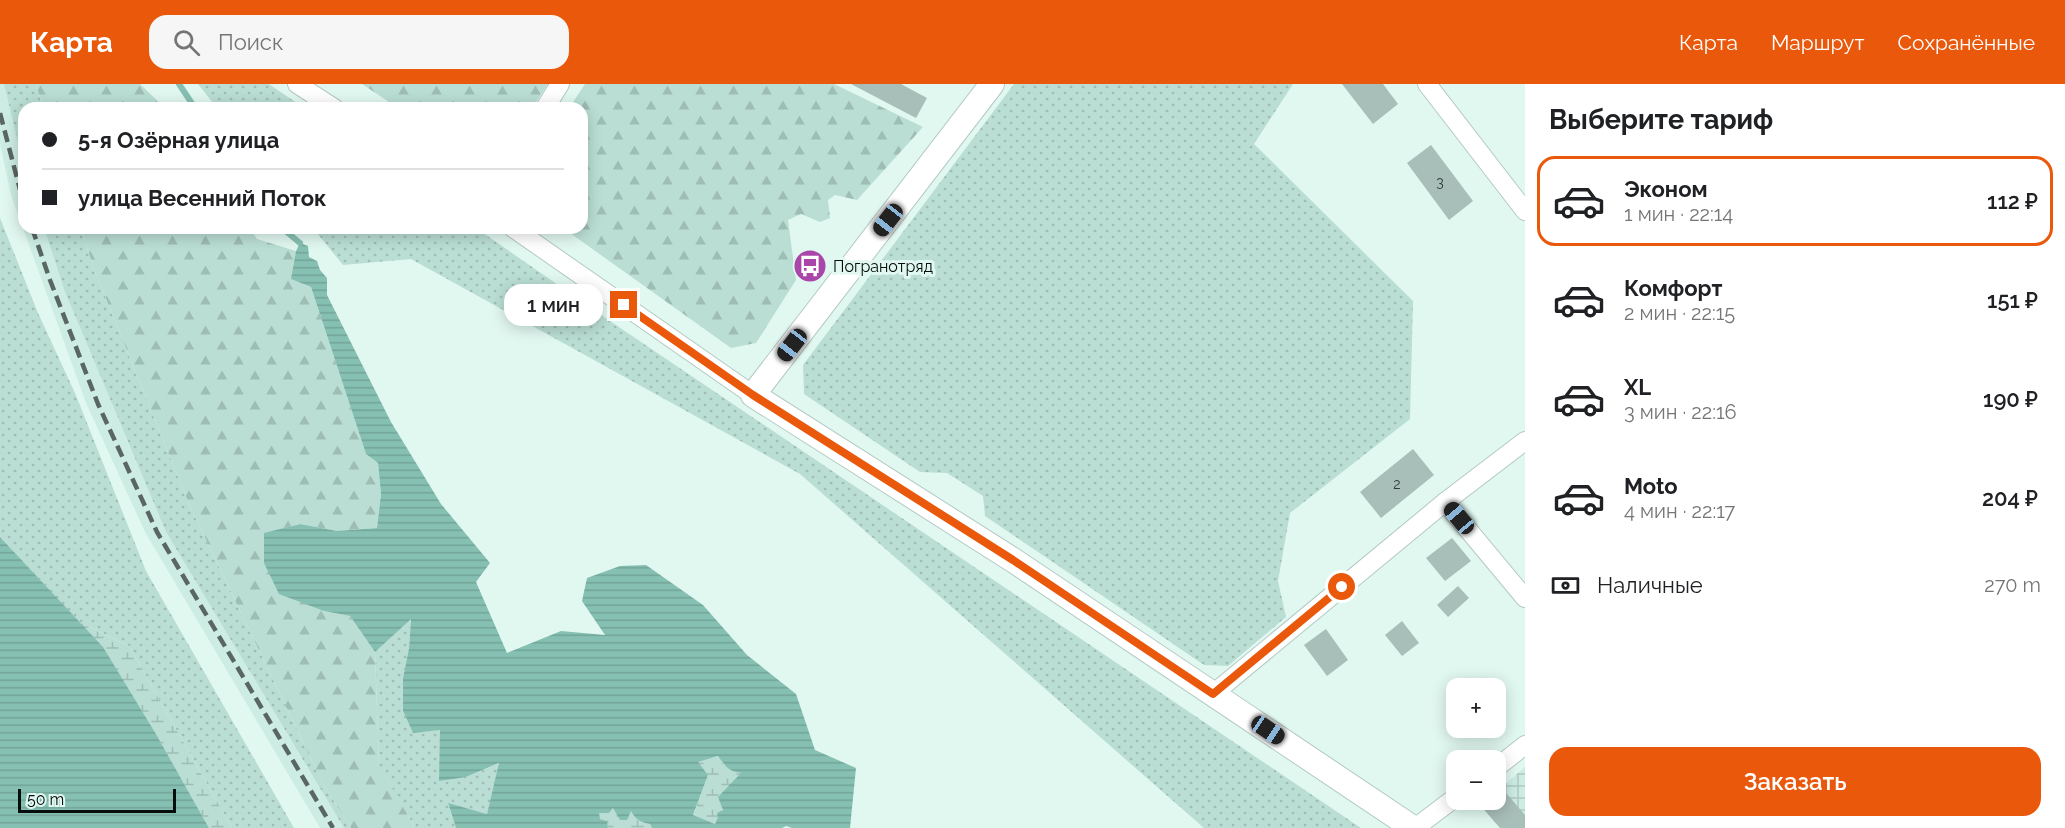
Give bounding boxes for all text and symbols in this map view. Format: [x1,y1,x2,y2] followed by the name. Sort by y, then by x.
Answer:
[149,15,569,69] search box
[30,26,113,59] text: Карта
[170,26,203,59] icon: search
[218,29,283,55] text: Поиск
[1679,30,1738,55] text: Карта
[1771,30,1864,55] text: Маршрут
[1897,30,2035,55] text: Сохранённые
[1549,104,1773,135] text: Выберите тариф
[78,127,279,153] text: 5-я Озёрная улица
[1436,174,1444,190] house number: 3
[1552,174,1606,228] icon: car
[1624,176,1708,202] text: Эконом
[78,185,327,211] text: улица Весенний Поток
[1987,188,2038,214] text: 112 ₽
[870,200,906,240] car
[1624,202,1733,226] text: 1 мин · 22:14
[792,248,828,284] bus stop icon: Погранотряд
[833,257,933,276] place label: Погранотряд
[1552,273,1606,327] icon: car
[1624,275,1722,301] text: Комфорт
[504,284,603,326] callout: 1 мин
[1987,287,2038,313] text: 151 ₽
[610,291,637,318] route end
[527,293,580,317] text: 1 мин
[1624,301,1735,325] text: 2 мин · 22:15
[774,325,810,365] car
[1552,372,1606,426] icon: car
[1624,374,1651,400] text: XL
[1983,386,2038,412] text: 190 ₽
[1624,400,1737,424] text: 3 мин · 22:16
[1552,471,1606,525] icon: car
[1624,473,1678,499] text: Moto
[1393,476,1401,492] house number: 2
[1982,485,2038,511] text: 204 ₽
[1441,498,1477,538] car
[1624,499,1735,523] text: 4 мин · 22:17
[1549,569,1582,602] icon: cash
[1597,572,1703,598] text: Наличные
[1328,573,1355,600] route start
[1984,573,2041,597] text: 270 m
[1446,678,1506,810] map controls
[1446,678,1506,738] button: +
[1248,712,1288,748] car
[1549,747,2041,816] button: Заказать
[1446,750,1506,810] button: −
[18,786,176,814] scale bar
[27,790,64,809] text: 50 m

